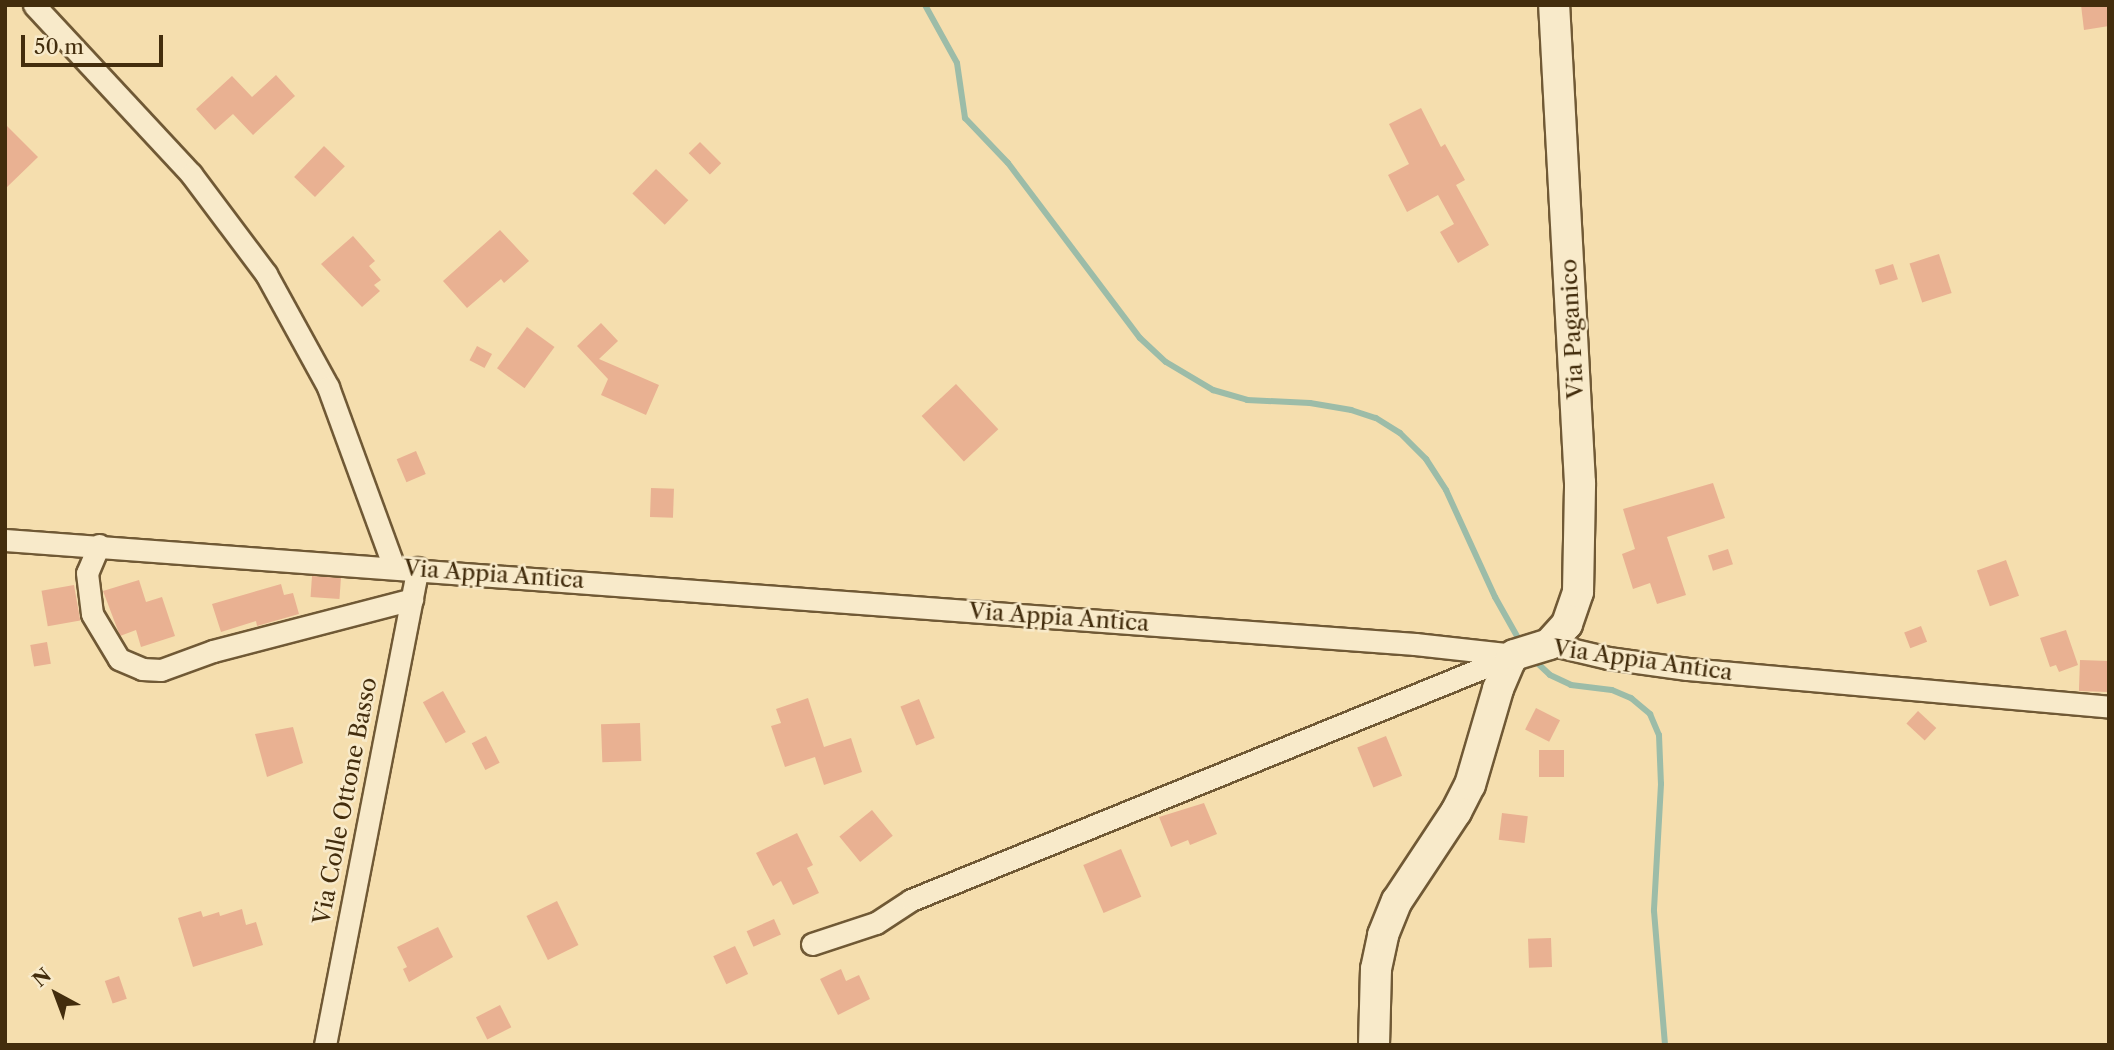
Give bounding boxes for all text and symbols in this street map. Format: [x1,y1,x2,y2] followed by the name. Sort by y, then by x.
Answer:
[24,21,166,65] scale bar
[34,34,84,59] text: 50 m
[1555,258,1589,400] street label: Via Paganico
[402,554,586,594] street label: Via Appia Antica
[967,597,1151,637] street label: Via Appia Antica
[1550,634,1736,686] street label: Via Appia Antica
[307,675,383,927] street label: Via Colle Ottone Basso
[21,959,91,1029] north arrow
[28,964,56,992] text: N

